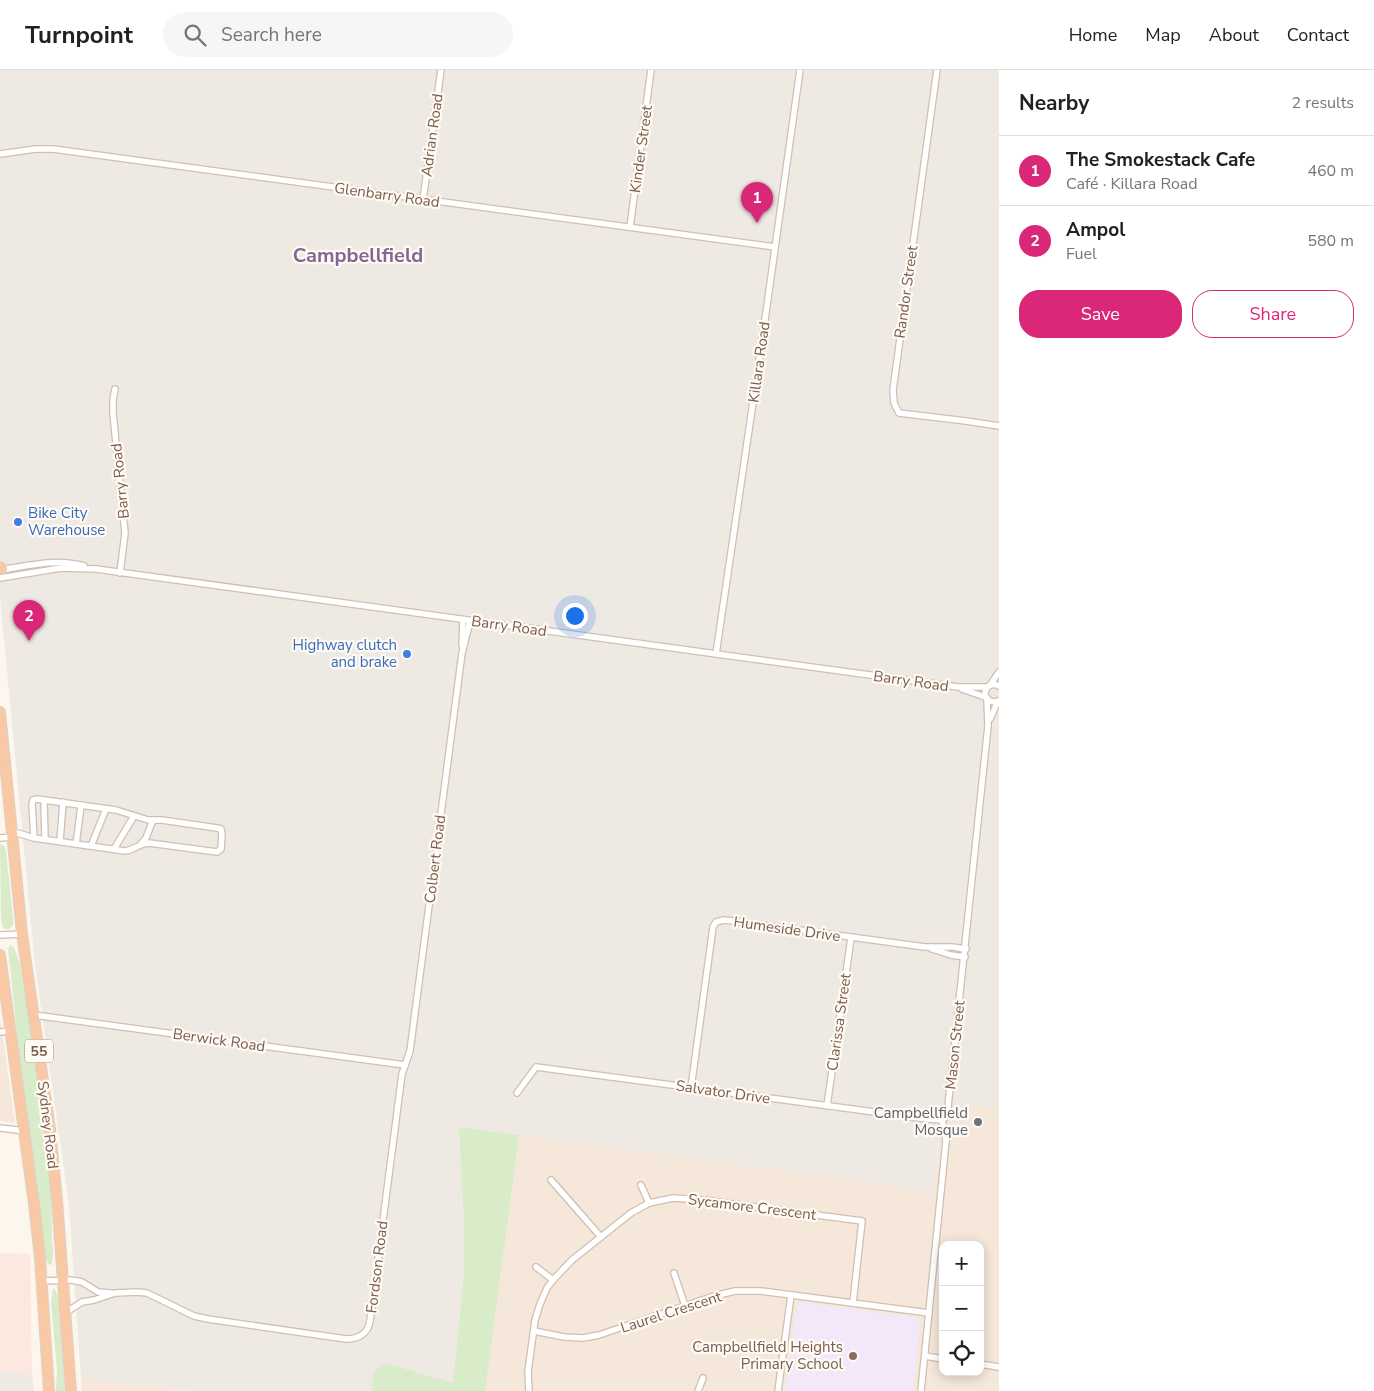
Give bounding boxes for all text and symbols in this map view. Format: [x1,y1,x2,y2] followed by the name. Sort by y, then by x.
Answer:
[163,12,513,57] search box
[25,19,133,51] text: Turnpoint
[181,21,209,49] icon: search
[221,22,322,48] text: Search here
[1069,23,1117,47] text: Home
[1145,23,1181,47] text: Map
[1209,23,1259,47] text: About
[1287,23,1349,47] text: Contact
[1019,89,1089,117] text: Nearby
[416,92,448,178] street label: Adrian Road
[1292,92,1354,114] text: 2 results
[625,103,657,194] street label: Kinder Street
[1066,147,1255,173] text: The Smokestack Cafe
[1030,160,1040,182] text: 1
[1307,160,1354,182] text: 460 m
[1066,173,1198,195] text: Café · Killara Road
[333,178,441,212] street label: Glenbarry Road
[741,182,773,223] pin: 1
[1066,217,1125,243] text: Ampol
[1030,230,1040,252] text: 2
[1307,230,1354,252] text: 580 m
[293,242,423,269] district label: Campbellfield
[890,243,923,340] street label: Randor Street
[1066,243,1097,265] text: Fuel
[1019,290,1182,338] button: Save
[1192,290,1354,338] button: Share
[743,320,775,404] street label: Killara Road
[106,442,134,520] street label: Barry Road
[28,503,105,540] place label: Bike City Warehouse
[12,516,24,528] marker: Bike City Warehouse
[13,600,45,641] pin: 2
[562,603,588,629] your location
[470,611,548,641] street label: Barry Road
[293,635,397,672] place label: Highway clutch and brake
[401,648,413,660] marker: Highway clutch and brake
[872,666,950,696] street label: Barry Road
[420,814,450,904] street label: Colbert Road
[732,912,842,946] street label: Humeside Drive
[822,971,856,1072] street label: Clarissa Street
[940,999,970,1091] street label: Mason Street
[171,1024,267,1056] street label: Berwick Road
[25,1039,53,1062] road number: 55
[674,1075,772,1109] street label: Salvator Drive
[33,1080,63,1170] street label: Sydney Road
[874,1103,968,1140] place label: Campbellfield Mosque
[972,1116,984,1128] marker: Campbellfield Mosque
[687,1189,818,1225] street label: Sycamore Crescent
[361,1220,393,1314] street label: Fordson Road
[939,1241,984,1376] map controls
[939,1241,984,1286] button: +
[618,1286,725,1338] street label: Laurel Crescent
[939,1286,984,1331] button: −
[939,1331,984,1376] button: locate
[692,1337,844,1374] place label: Campbellfield Heights Primary School
[847,1350,859,1362] marker: Campbellfield Heights Primary School

